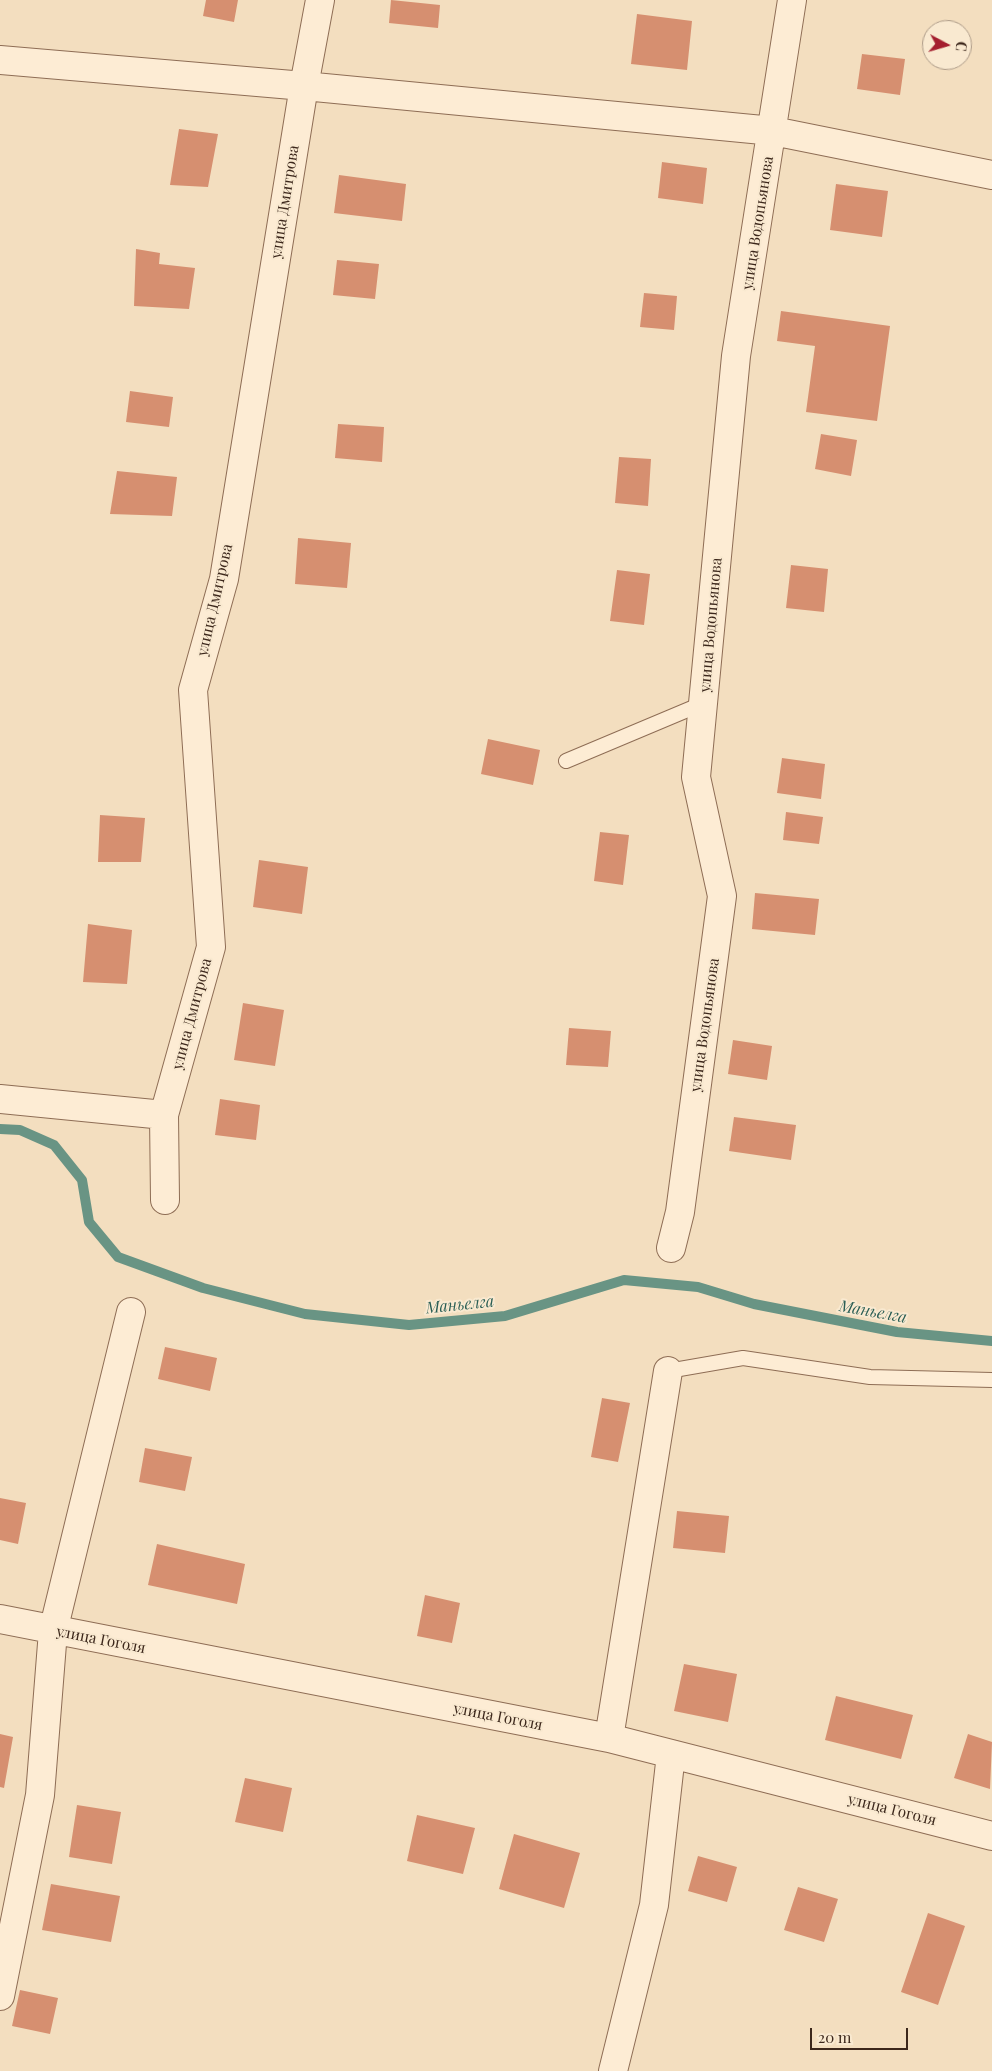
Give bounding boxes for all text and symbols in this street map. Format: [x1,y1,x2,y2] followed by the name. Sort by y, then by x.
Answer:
[922,20,972,70] north arrow
[951,41,971,52] text: С
[267,144,303,260] street label: улица Дмитрова
[739,155,777,291] street label: улица Водопьянова
[193,542,237,658] street label: улица Дмитрова
[696,557,726,693] street label: улица Водопьянова
[168,956,216,1072] street label: улица Дмитрова
[687,957,723,1093] street label: улица Водопьянова
[425,1292,495,1318] water label: Маньелга
[838,1297,908,1327] water label: Маньелга
[55,1623,147,1657] street label: улица Гоголя
[452,1700,544,1734] street label: улица Гоголя
[846,1790,938,1830] street label: улица Гоголя
[812,2018,910,2050] scale bar
[818,2027,851,2047] text: 20 m

